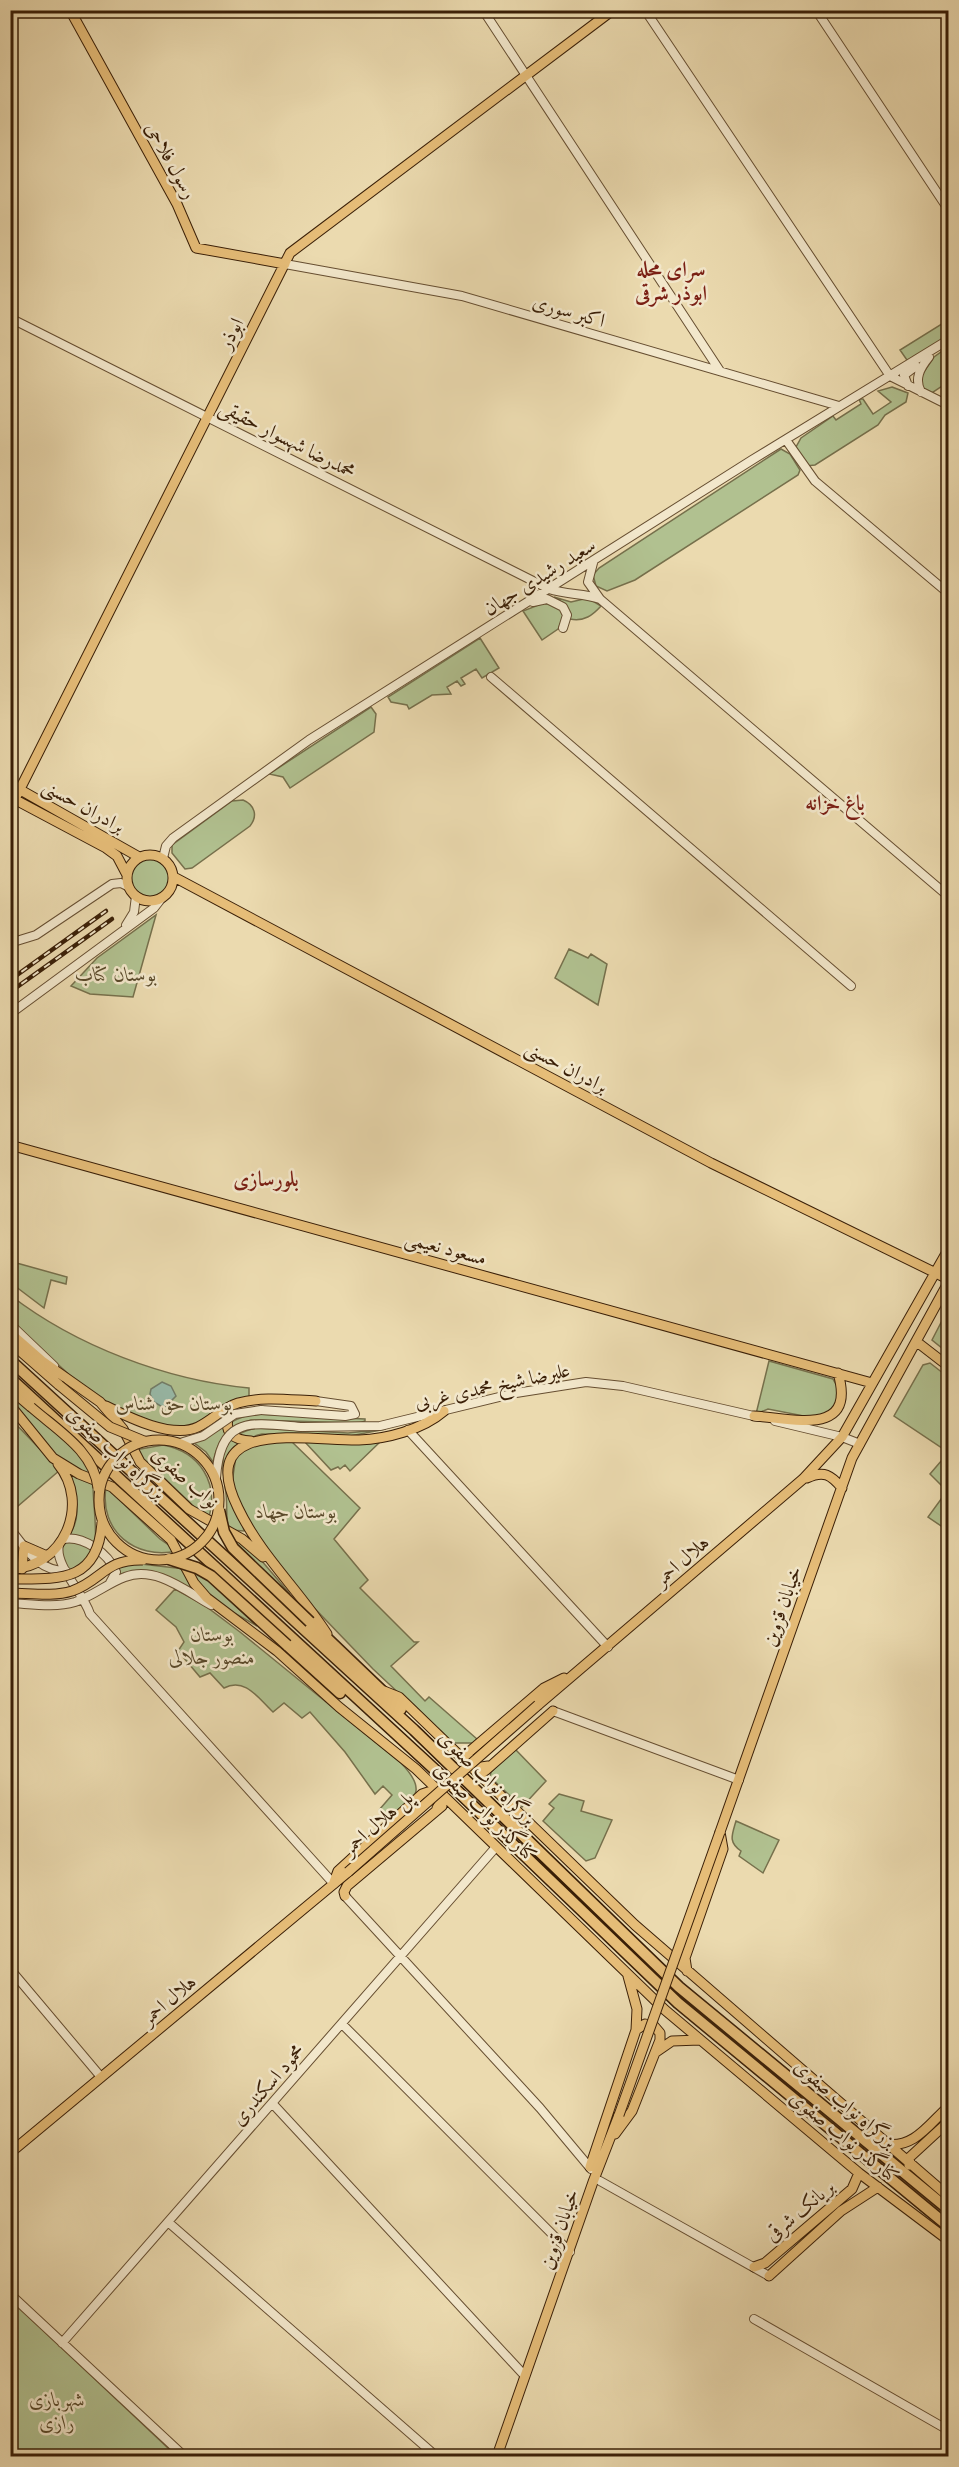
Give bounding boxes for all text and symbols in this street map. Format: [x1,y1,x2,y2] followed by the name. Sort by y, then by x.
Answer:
[139,116,205,204] street label: رسول فلاحی
[634,253,707,308] district label: سرای محله ابوذر شرقی
[529,286,609,334] street label: اکبر سوری
[209,312,250,356] street label: ابوذر
[214,391,361,486] street label: محمدرضا شهسوار حقیقی
[477,530,601,622] street label: سعید رشیدی جهان
[37,770,131,841] street label: برادران حسنی
[805,787,865,820] district label: باغ خزانه
[75,959,157,988] park label: بوستان کتاب
[520,1032,614,1101] street label: برادران حسنی
[233,1163,299,1194] district label: بلورسازی
[402,1222,490,1272] street label: مسعود نعیمی
[412,1354,573,1420] street label: علیرضا شیخ محمدی غربی
[116,1388,233,1417] park label: بوستان حق شناس
[61,1398,173,1506] street label: بزرگراه نواب صفوی
[146,1439,226,1515] street label: نواب صفوی
[255,1496,337,1525] park label: بوستان جهاد
[645,1528,715,1594] street label: هلال احمر
[754,1562,808,1650] street label: خیابان قزوین
[169,1619,255,1671] park label: بوستان منصور جلالی
[433,1723,544,1832] street label: بزرگراه نواب صفوی
[428,1754,544,1868] street label: کنارگذر نواب صفوی
[333,1782,421,1863] street label: پل هلال احمر
[132,1967,202,2032] street label: هلال احمر
[223,2037,311,2131] street label: محمود اسکندری
[788,2051,904,2155] street label: بزرگراه نواب صفوی
[784,2083,906,2189] street label: کنارگذر نواب صفوی
[758,2172,841,2248] street label: بریانک شرقی
[531,2185,585,2273] street label: خیابان قزوین
[29,2384,85,2436] park label: شهربازی رازی

